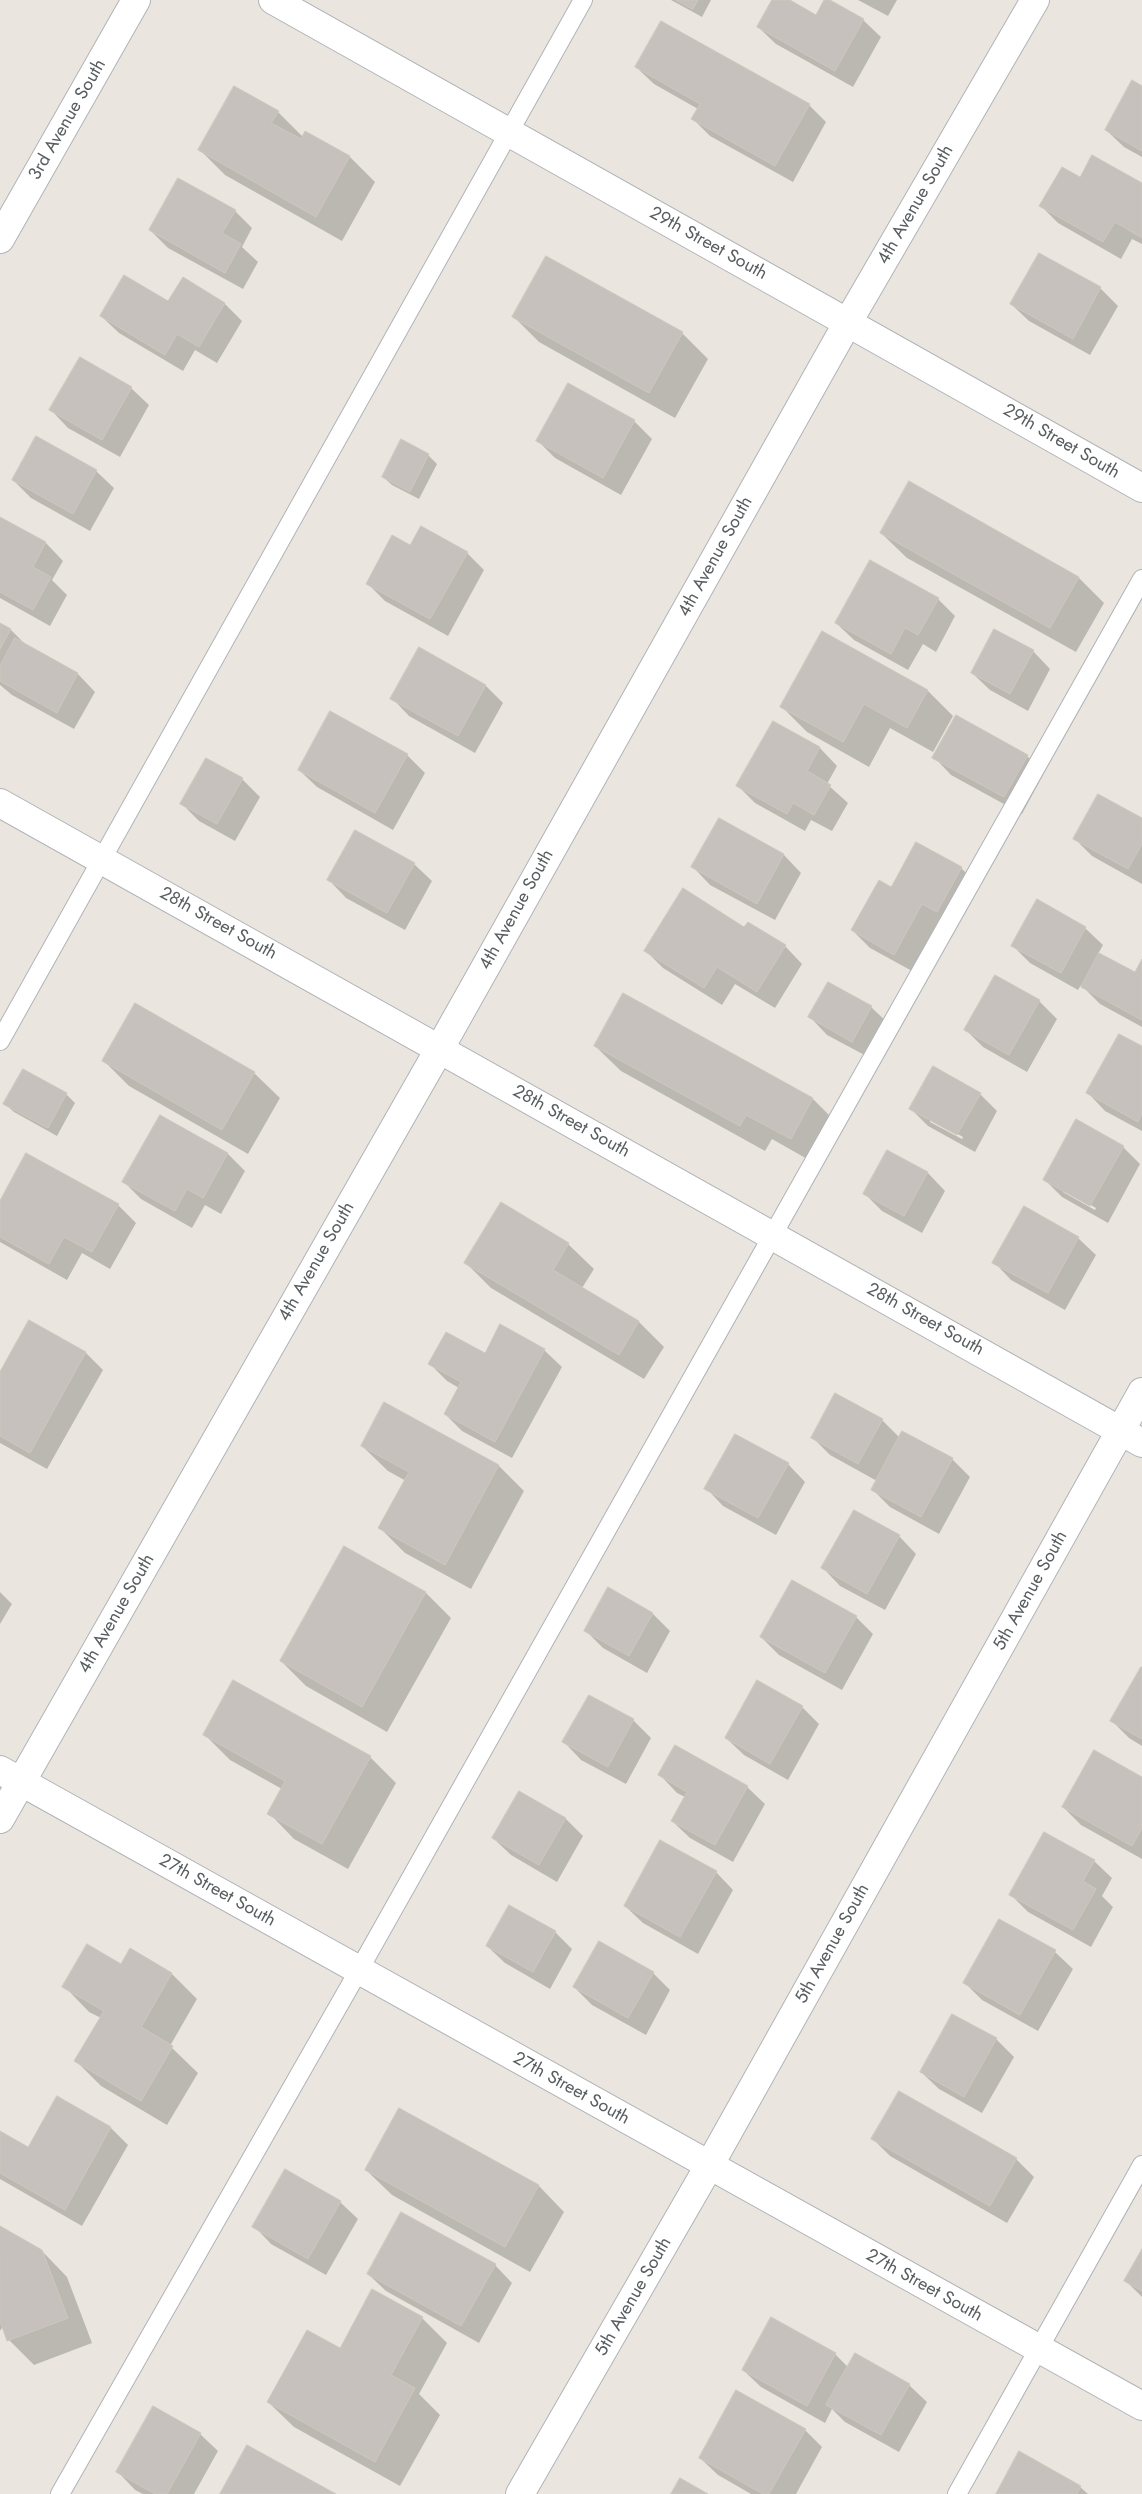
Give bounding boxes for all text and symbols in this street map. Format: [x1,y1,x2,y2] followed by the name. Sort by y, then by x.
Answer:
[25,56,111,184] street label: 3rd Avenue South
[873,142,959,268] street label: 4th Avenue South
[645,203,771,285] street label: 29th Street South
[999,400,1123,484] street label: 29th Street South
[674,493,758,621] street label: 4th Avenue South
[475,846,559,974] street label: 4th Avenue South
[156,883,280,965] street label: 28th Street South
[509,1081,633,1163] street label: 28th Street South
[274,1199,360,1325] street label: 4th Avenue South
[863,1279,987,1361] street label: 28th Street South
[989,1527,1073,1655] street label: 5th Avenue South
[74,1551,160,1677] street label: 4th Avenue South
[155,1850,279,1932] street label: 27th Street South
[791,1880,875,2008] street label: 5th Avenue South
[509,2048,633,2130] street label: 27th Street South
[591,2234,677,2360] street label: 5th Avenue South
[862,2245,986,2327] street label: 27th Street South

